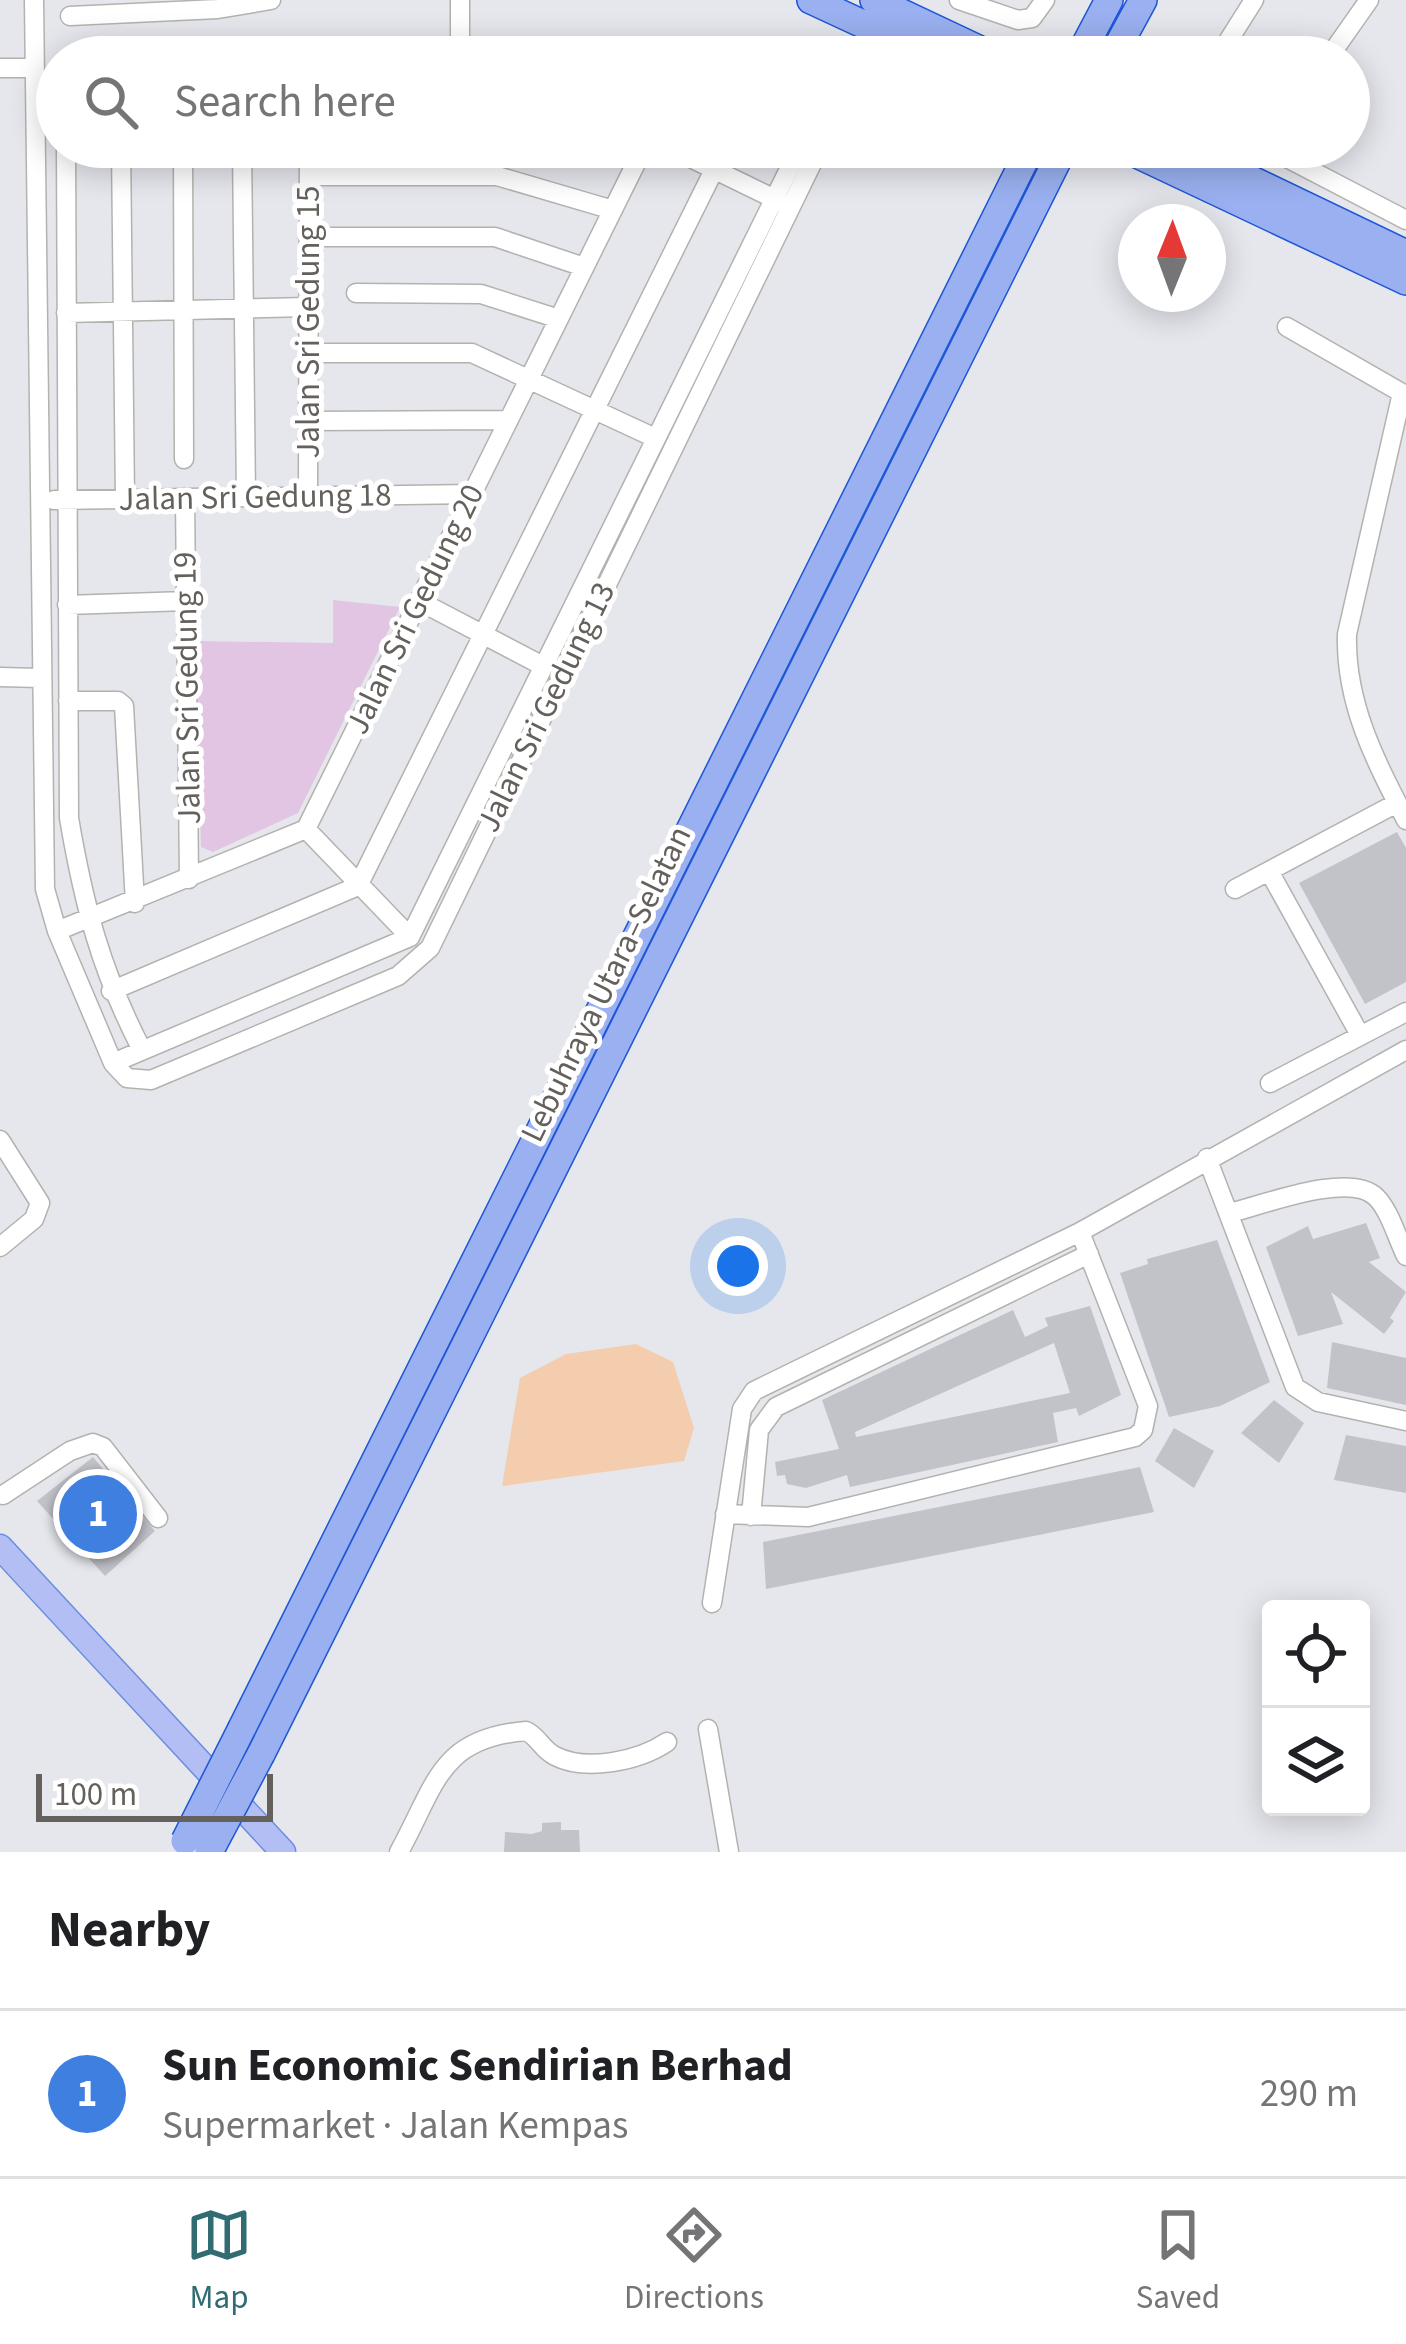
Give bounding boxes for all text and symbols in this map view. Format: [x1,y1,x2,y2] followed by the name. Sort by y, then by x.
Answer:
[36,36,1370,168] search box
[78,69,144,135] icon: search
[174,70,396,134] text: Search here
[285,185,332,459] street label: Jalan Sri Gedung 15
[1118,204,1226,312] north arrow
[118,471,392,523] street label: Jalan Sri Gedung 18
[334,476,496,742] street label: Jalan Sri Gedung 20
[161,551,213,825] street label: Jalan Sri Gedung 19
[465,574,627,840] street label: Jalan Sri Gedung 13
[509,818,703,1150] street label: Lebuhraya Utara–Selatan
[708,1236,768,1296] your location
[59,1469,137,1559] pin: 1
[1262,1600,1370,1816] map controls
[1262,1600,1370,1708] button: locate
[1262,1708,1370,1816] button: layers
[36,1768,273,1821] scale bar
[54,1771,137,1818] text: 100 m
[48,1894,210,1966] text: Nearby
[162,2034,793,2098] text: Sun Economic Sendirian Berhad
[77,2066,97,2122] text: 1
[1260,2066,1358,2122] text: 290 m
[162,2098,628,2154] text: Supermarket · Jalan Kempas
[186,2202,252,2321] tab: Map
[624,2202,764,2321] tab: Directions
[1136,2202,1220,2321] tab: Saved

